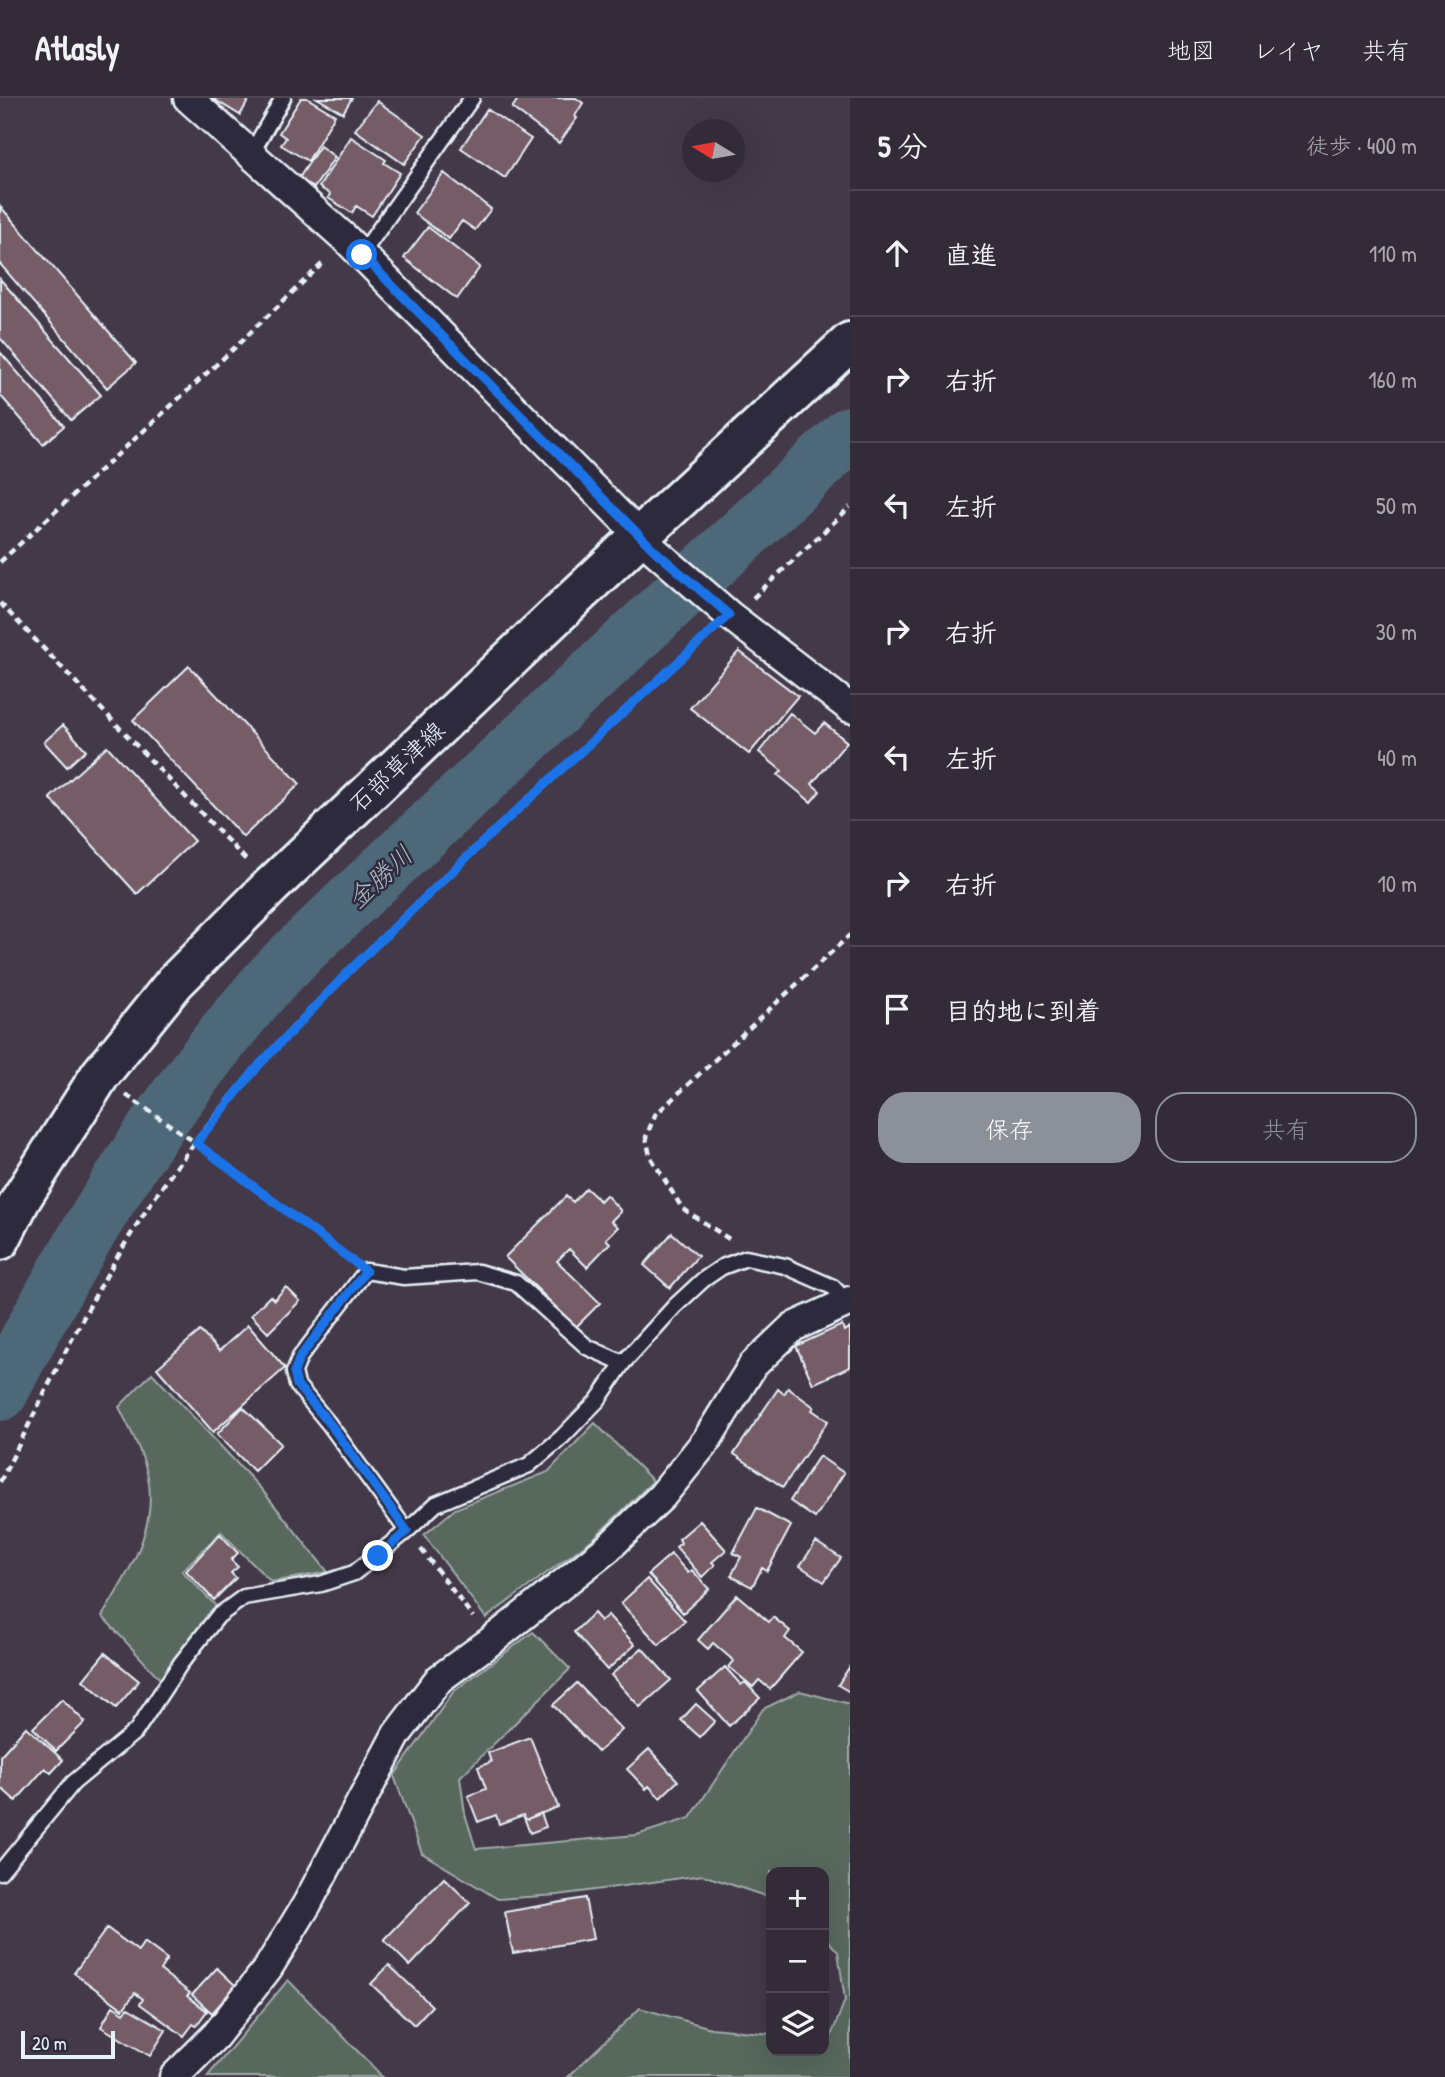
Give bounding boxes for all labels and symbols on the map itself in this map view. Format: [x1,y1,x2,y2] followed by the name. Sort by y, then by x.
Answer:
[682,119,745,182] north arrow
[346,239,377,270] route start
[342,714,451,819] street label: 石部草津線
[339,837,420,916] water label: 金勝川
[362,1540,393,1571] route end
[21,2028,116,2060] scale bar

